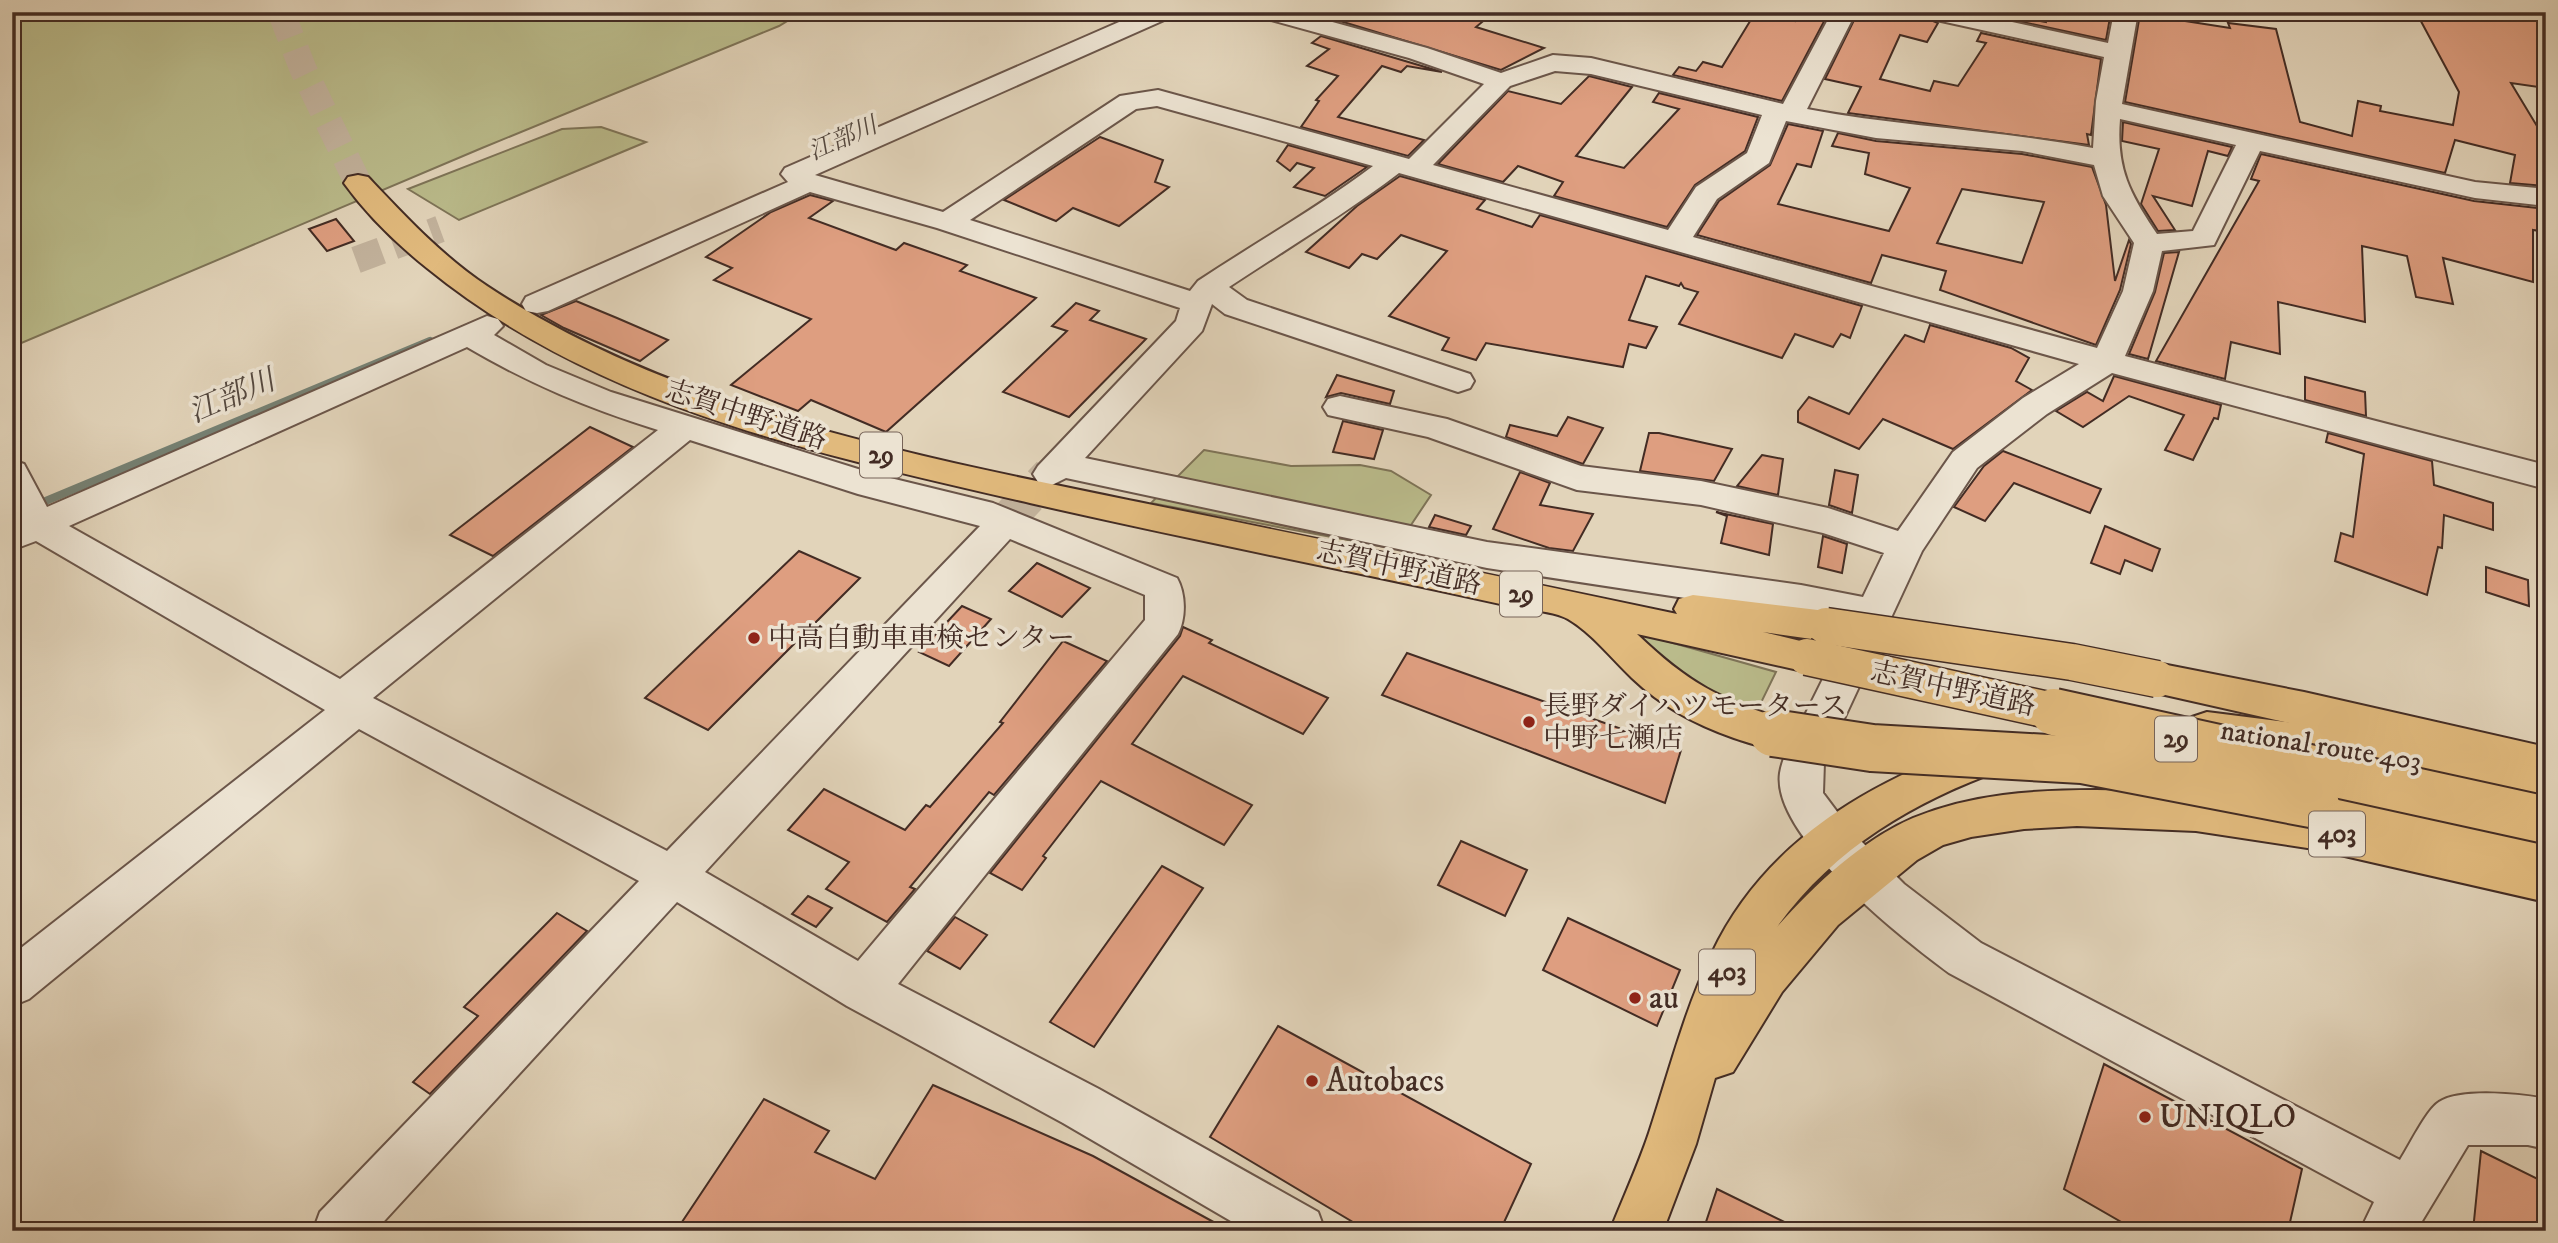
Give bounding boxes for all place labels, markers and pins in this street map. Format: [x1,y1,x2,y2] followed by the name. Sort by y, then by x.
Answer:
[768,621,1075,656] place label: 中高自動車車検センター
[746,630,762,646] marker: 中高自動車車検センター
[1543,689,1847,756] place label: 長野ダイハツモータース 中野七瀬店
[1521,714,1537,730] marker: 長野ダイハツモータース 中野七瀬店
[1649,978,1679,1019] place label: au
[1627,990,1643,1006] marker: au
[1326,1061,1444,1102] place label: Autobacs
[1304,1073,1320,1089] marker: Autobacs
[2159,1097,2296,1138] place label: UNIQLO
[2137,1109,2153,1125] marker: UNIQLO

